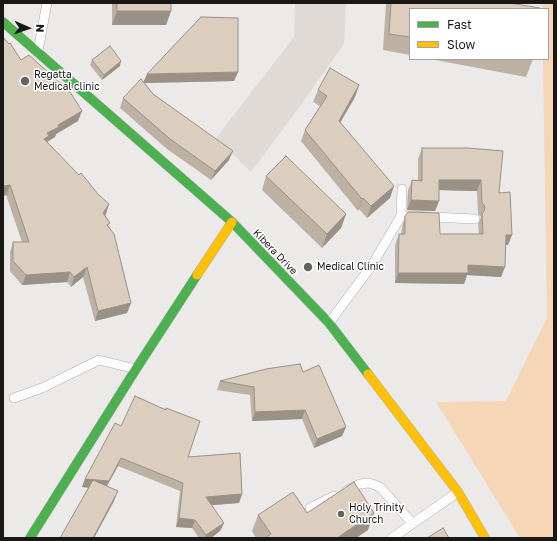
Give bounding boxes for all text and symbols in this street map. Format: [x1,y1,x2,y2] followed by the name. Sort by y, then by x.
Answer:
[8,8,48,48] north arrow
[409,8,549,60] legend
[447,17,472,32] text: Fast
[34,24,47,33] text: N
[447,37,475,52] text: Slow
[34,69,100,92] place label: Regatta Medical clinic
[19,75,31,87] marker: Regatta Medical clinic
[250,227,300,277] street label: Kibera Drive
[302,261,314,273] marker: Medical Clinic
[317,261,384,273] place label: Medical Clinic
[349,502,404,526] place label: Holy Trinity Church
[336,509,346,519] marker: Holy Trinity Church

